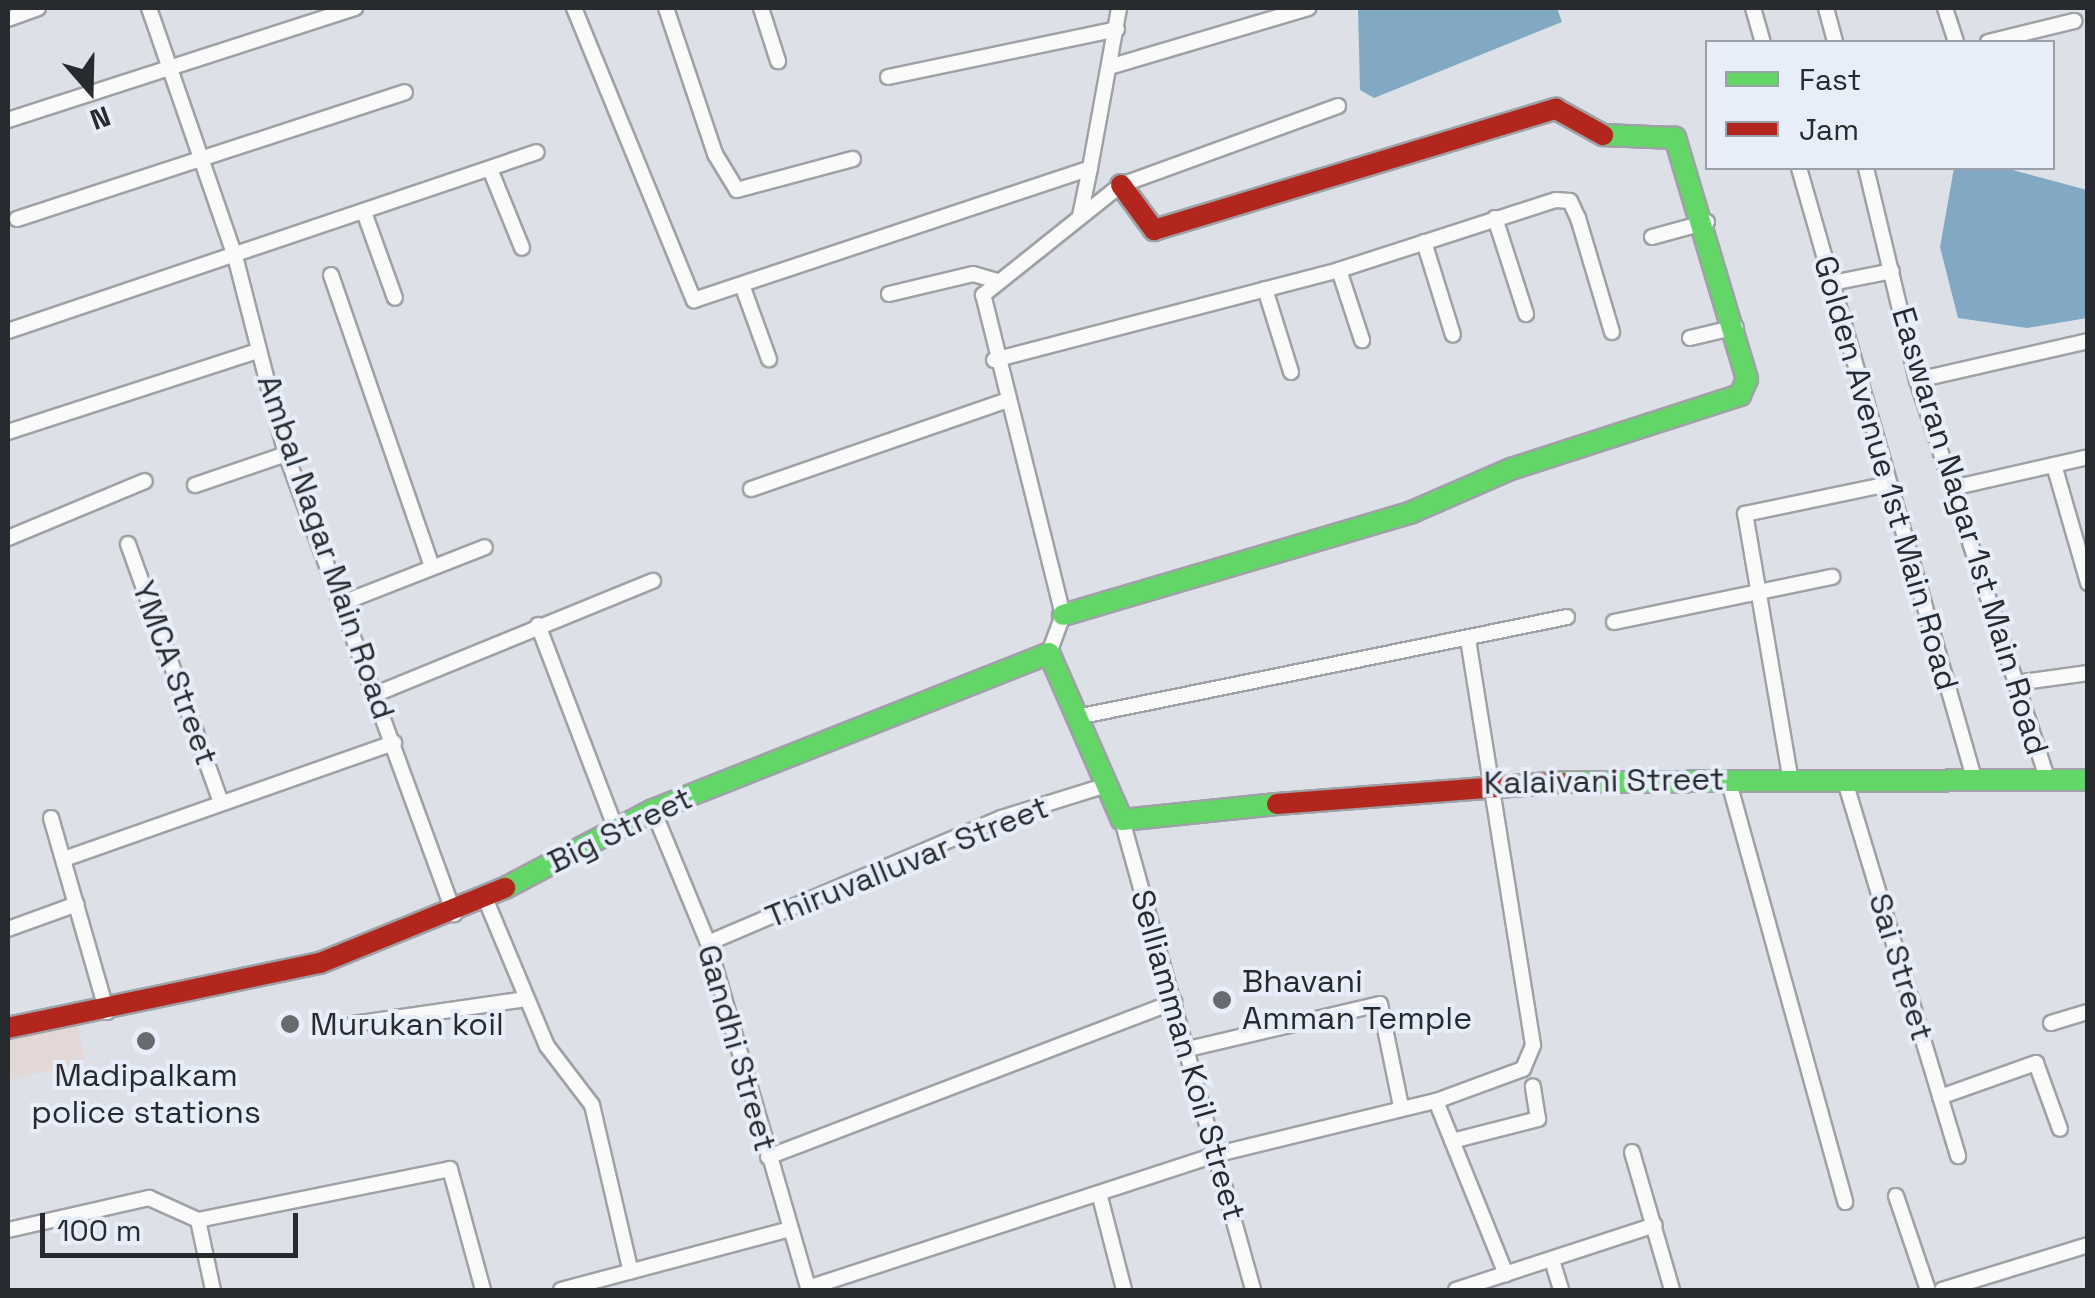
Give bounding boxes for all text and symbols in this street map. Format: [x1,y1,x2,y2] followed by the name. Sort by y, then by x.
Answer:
[40,40,140,140] north arrow
[1705,40,2055,170] legend
[1799,60,1861,99] text: Fast
[85,98,115,138] text: N
[1799,110,1859,149] text: Jam
[1805,251,1967,695] street label: Golden Avenue 1st Main Road
[1884,303,2056,759] street label: Easwaran Nagar 1st Main Road
[249,370,403,724] street label: Ambal Nagar Main Road
[124,575,226,771] street label: YMCA Street
[1483,760,1725,802] street label: Kalaivani Street
[542,779,698,881] street label: Big Street
[760,788,1054,936] street label: Thiruvalluvar Street
[1122,885,1254,1225] street label: Selliamman Koil Street
[1860,889,1942,1045] street label: Sai Street
[689,940,785,1156] street label: Gandhi Street
[1242,963,1473,1038] place label: Bhavani Amman Temple
[1211,989,1233,1011] marker: Bhavani Amman Temple
[310,1005,504,1043] place label: Murukan koil
[279,1013,301,1035] marker: Murukan koil
[135,1030,157,1052] marker: Madipalkam police stations
[31,1057,261,1132] place label: Madipalkam police stations
[45,1193,302,1255] scale bar
[57,1211,142,1250] text: 100 m

